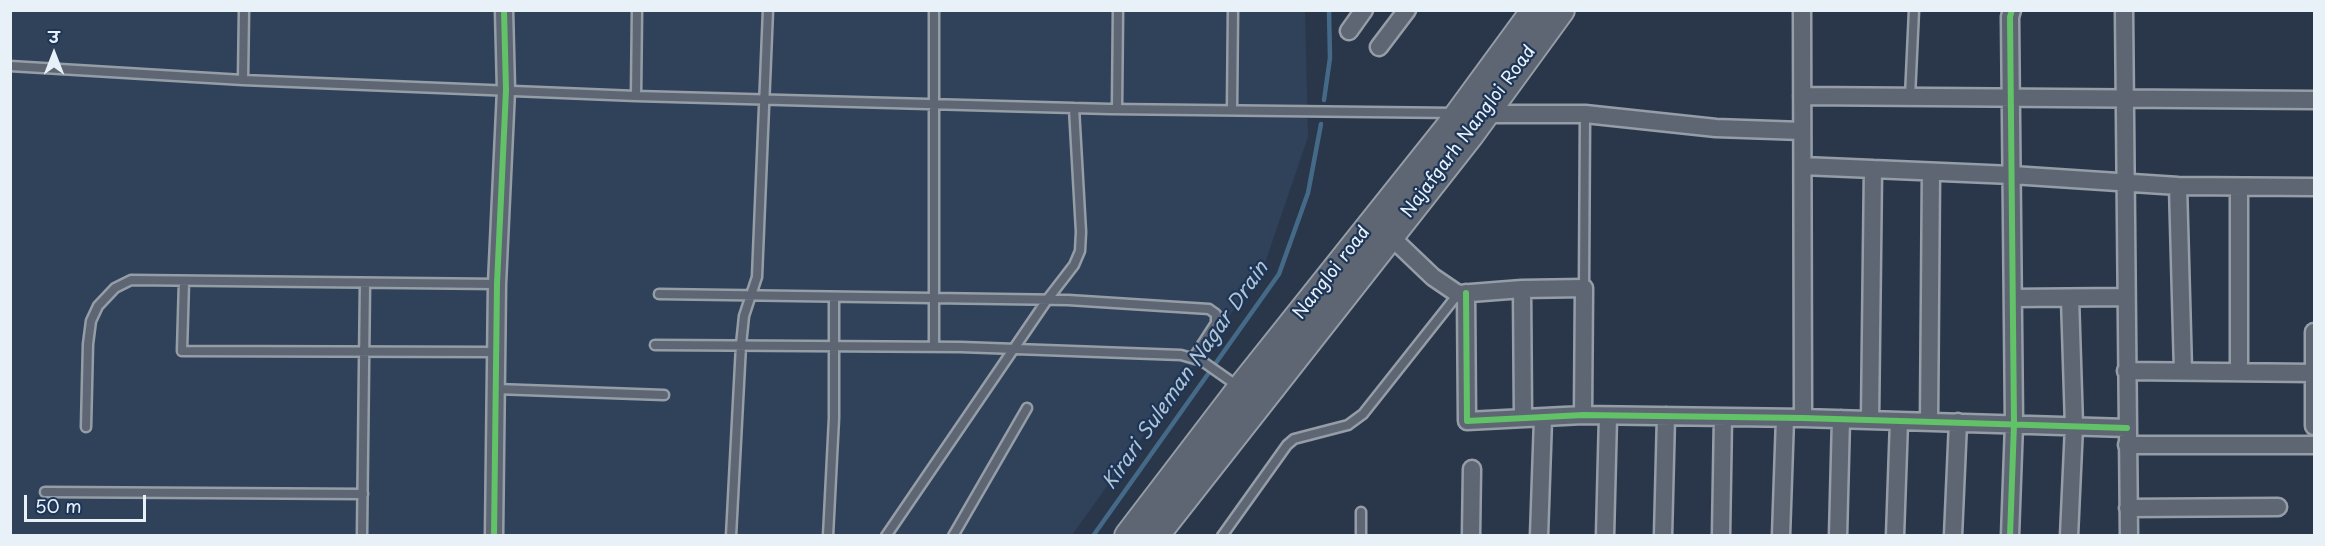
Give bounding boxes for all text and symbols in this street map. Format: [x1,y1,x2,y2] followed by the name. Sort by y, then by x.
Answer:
[24,24,84,84] north arrow
[49,24,59,48] text: उ
[1397,42,1541,222] street label: Najafgarh Nangloi Road
[1289,222,1375,324] street label: Nangloi road
[1098,257,1274,495] water label: Kirari Suleman Nagar Drain
[27,483,148,521] scale bar
[35,492,82,519] text: 50 m

